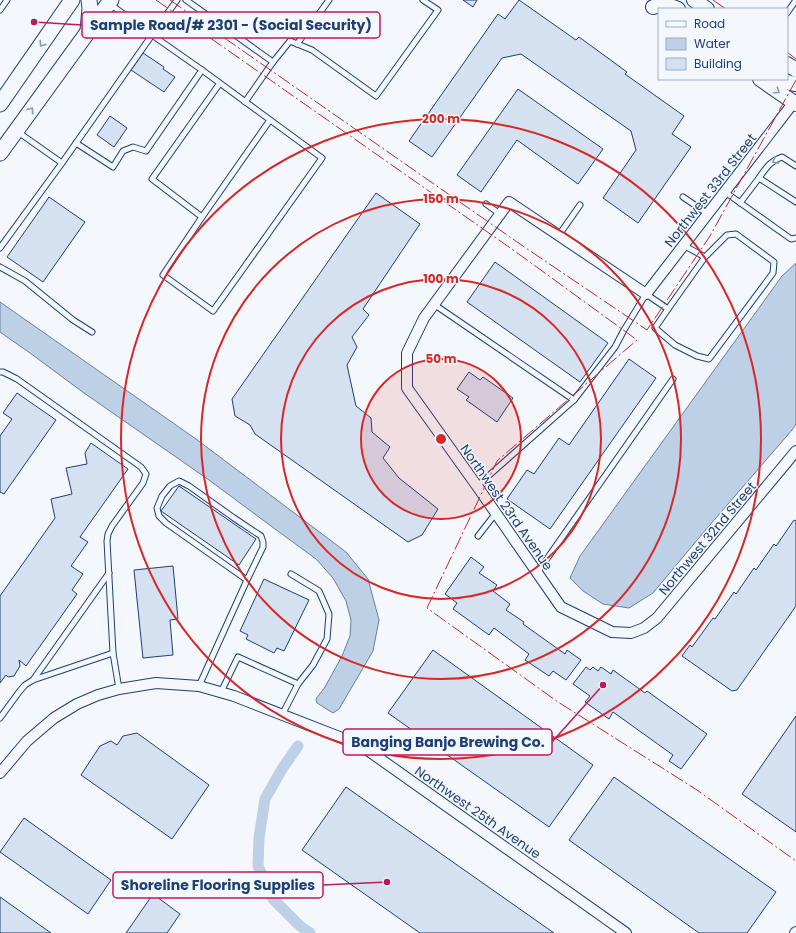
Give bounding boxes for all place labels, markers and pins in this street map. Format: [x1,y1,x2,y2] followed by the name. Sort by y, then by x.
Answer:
[82,12,380,38] callout: Sample Road/# 2301 - (Social Security)
[434,432,448,446] centre of rings
[343,729,552,755] callout: Banging Banjo Brewing Co.
[113,872,323,898] callout: Shoreline Flooring Supplies

